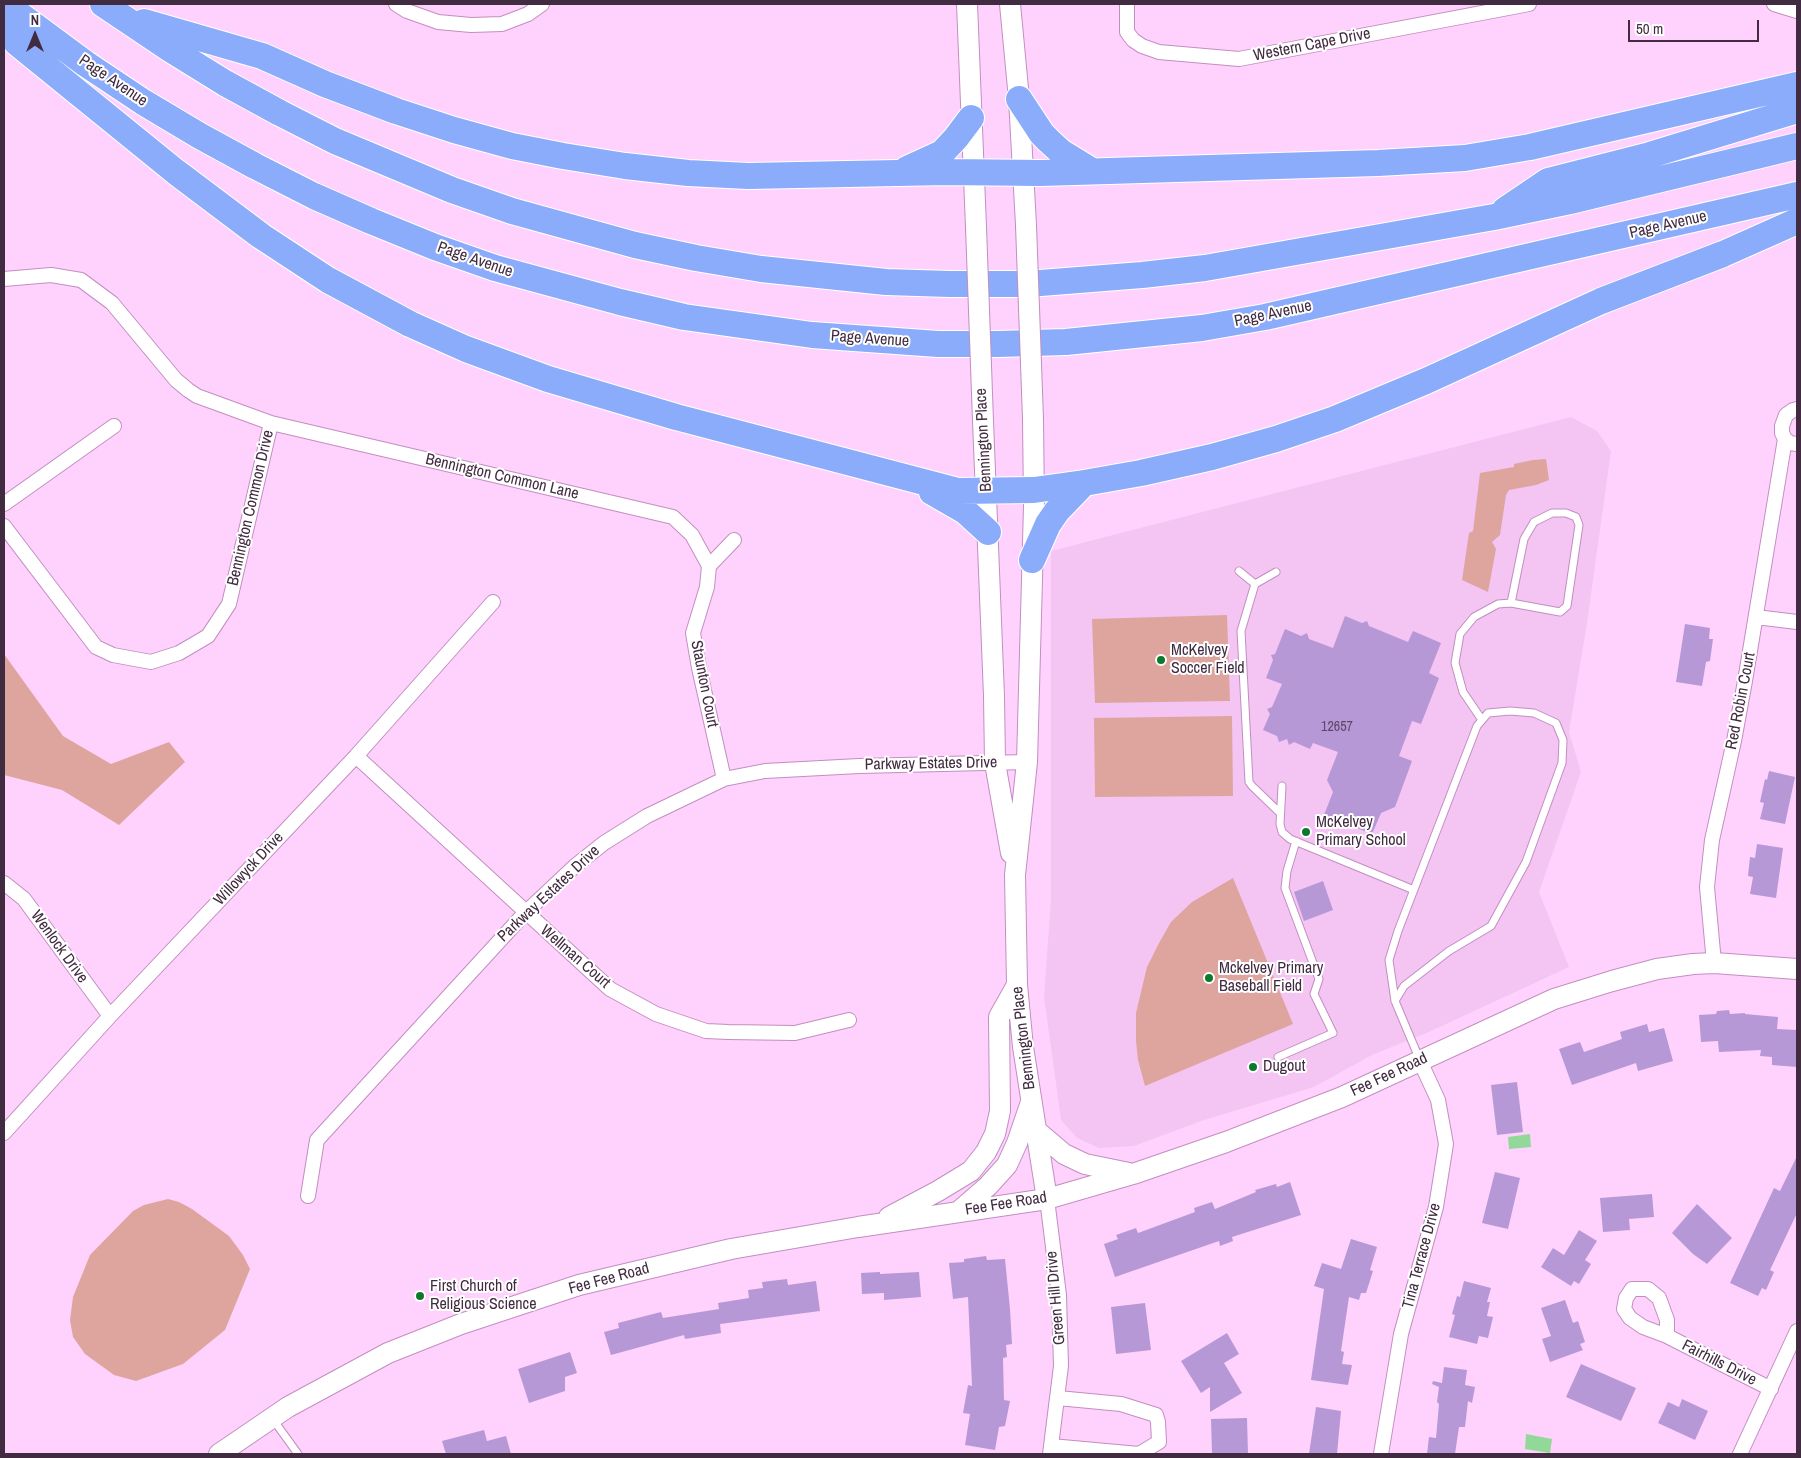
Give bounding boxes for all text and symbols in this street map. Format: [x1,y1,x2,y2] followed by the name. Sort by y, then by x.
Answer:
[10,10,60,60] north arrow
[1631,10,1762,42] scale bar
[31,11,39,29] text: N
[1636,18,1663,39] text: 50 m
[1252,24,1372,66] street label: Western Cape Drive
[75,51,151,111] street label: Page Avenue
[1628,207,1708,243] street label: Page Avenue
[435,238,515,282] street label: Page Avenue
[1233,296,1313,332] street label: Page Avenue
[830,327,910,351] street label: Page Avenue
[972,388,996,492] street label: Bennington Place
[224,428,278,588] street label: Bennington Common Drive
[423,450,581,504] street label: Bennington Common Lane
[686,639,722,729] street label: Staunton Court
[1171,641,1245,679] place label: McKelvey Soccer Field
[1722,651,1760,751] street label: Red Robin Court
[1155,654,1167,666] marker: McKelvey Soccer Field
[1321,719,1353,735] house number: 12657
[864,753,998,775] street label: Parkway Estates Drive
[1316,813,1406,851] place label: McKelvey Primary School
[1300,826,1312,838] marker: McKelvey Primary School
[210,828,288,910] street label: Willowyck Drive
[494,842,604,946] street label: Parkway Estates Drive
[26,907,92,987] street label: Wenlock Drive
[536,921,614,993] street label: Wellman Court
[1219,959,1323,997] place label: Mckelvey Primary Baseball Field
[1203,972,1215,984] marker: Mckelvey Primary Baseball Field
[1008,985,1040,1091] street label: Bennington Place
[1348,1049,1430,1101] street label: Fee Fee Road
[1263,1057,1305,1077] place label: Dugout
[1247,1061,1259,1073] marker: Dugout
[964,1188,1048,1220] street label: Fee Fee Road
[1399,1201,1445,1311] street label: Tina Terrace Drive
[1042,1250,1070,1346] street label: Green Hill Drive
[567,1259,651,1299] street label: Fee Fee Road
[430,1277,536,1315] place label: First Church of Religious Science
[414,1290,426,1302] marker: First Church of Religious Science
[1679,1336,1759,1390] street label: Fairhills Drive

